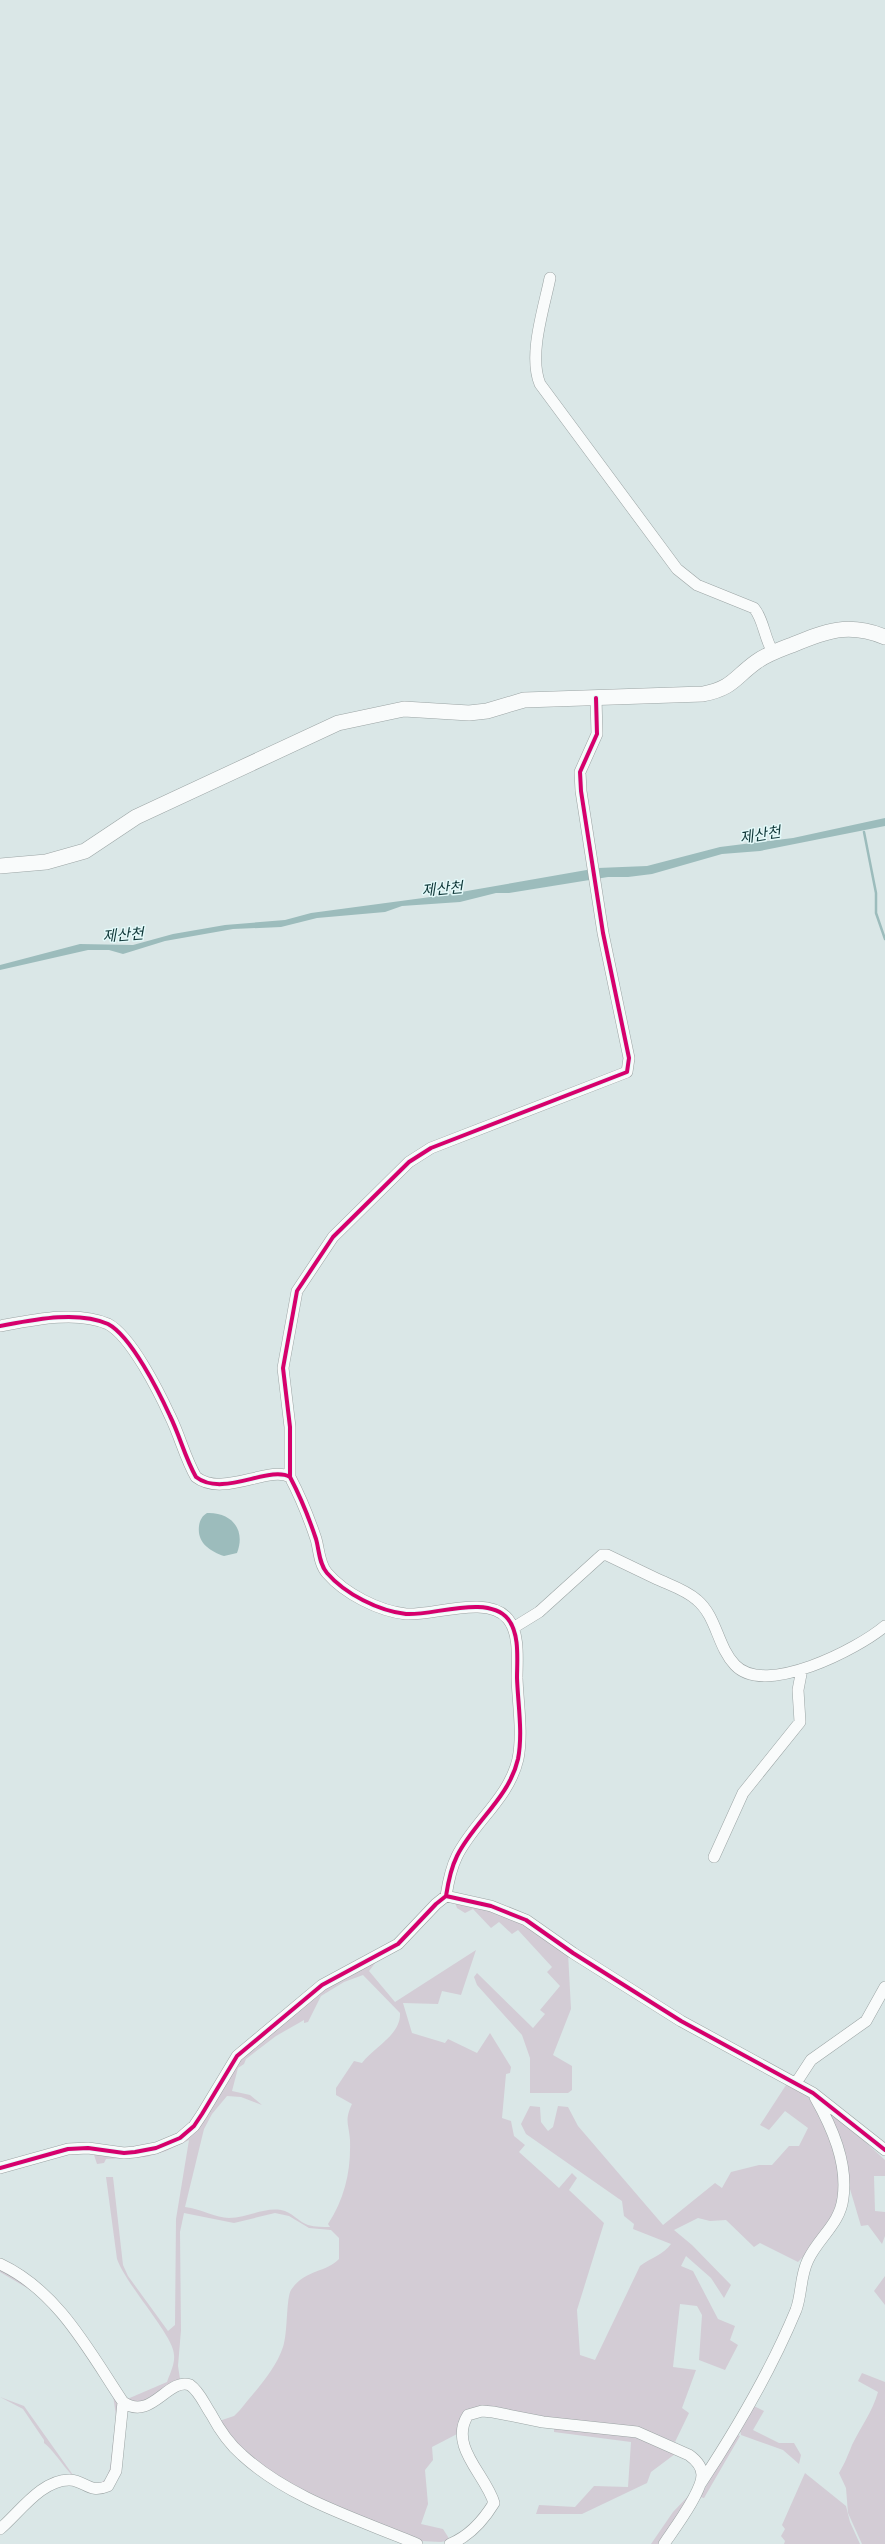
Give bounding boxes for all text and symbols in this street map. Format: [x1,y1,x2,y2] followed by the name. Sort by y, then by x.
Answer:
[738,822,784,846] water label: 제산천
[421,877,466,899] water label: 제산천
[102,923,146,944] water label: 제산천

